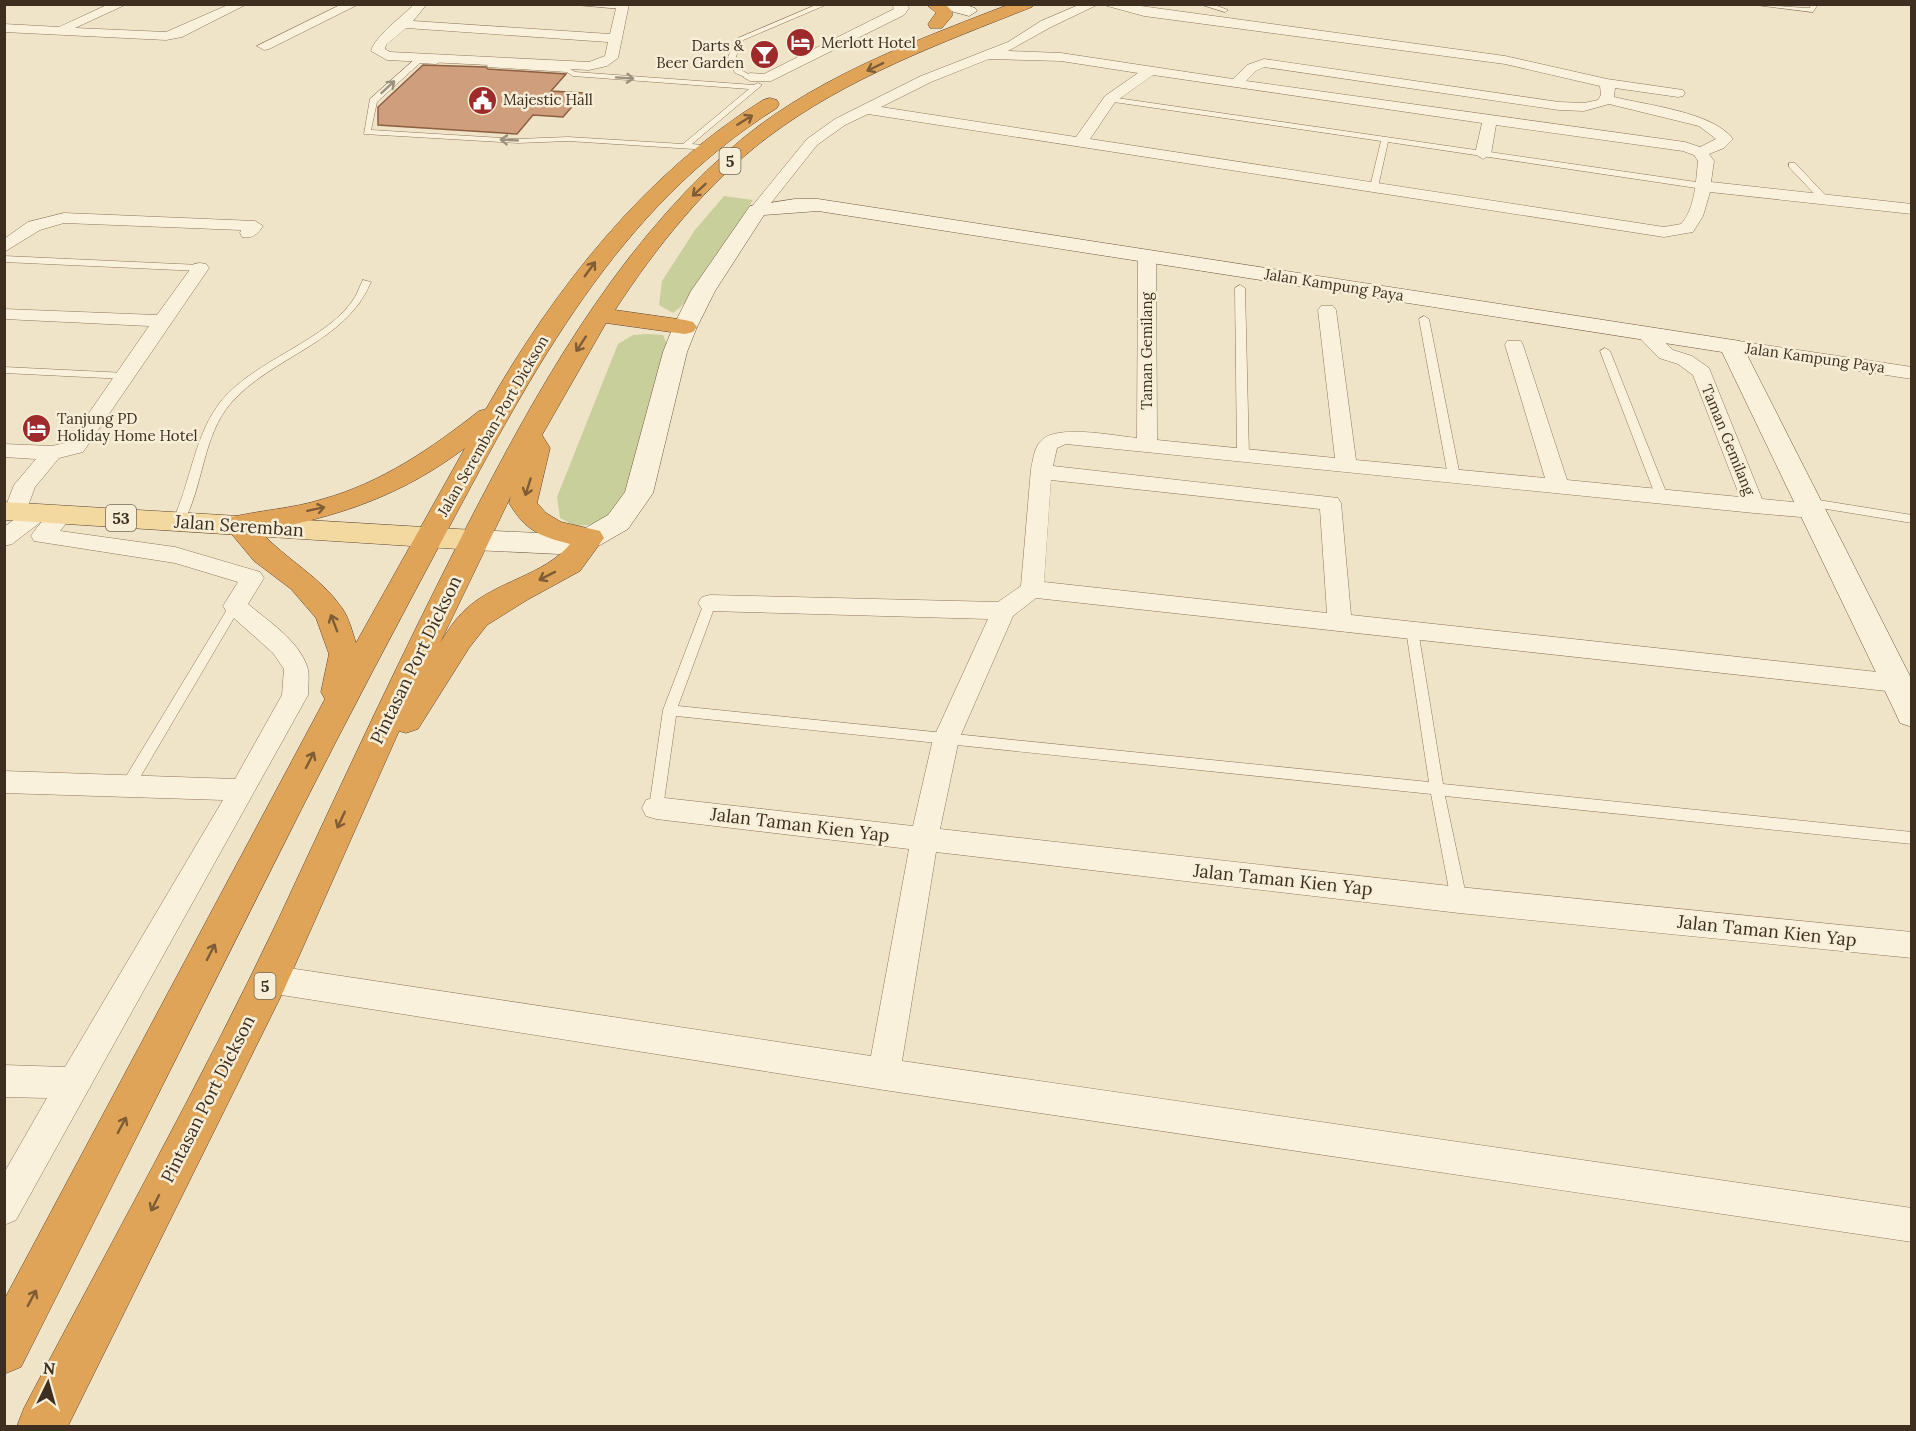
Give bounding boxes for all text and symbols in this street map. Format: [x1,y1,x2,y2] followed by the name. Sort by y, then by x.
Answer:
[784,27,816,59] hotel icon: Merlott Hotel
[821,33,916,52] place label: Merlott Hotel
[656,36,745,72] place label: Darts & Beer Garden
[749,39,781,71] bar icon: Darts & Beer Garden
[867,62,885,74] one-way arrow
[614,73,634,84] one-way arrow
[381,80,396,94] one-way arrow
[466,84,498,116] public building icon: Majestic Hall
[503,90,593,109] place label: Majestic Hall
[736,113,753,125] one-way arrow
[500,135,520,146] one-way arrow
[720,148,740,174] road number: 5
[692,182,707,197] one-way arrow
[584,262,597,278] one-way arrow
[1262,264,1405,305] street label: Jalan Kampung Paya
[1137,292,1156,410] street label: Taman Gemilang
[432,332,552,520] street label: Jalan Seremban-Port Dickson
[575,335,587,352] one-way arrow
[1743,338,1886,377] street label: Jalan Kampung Paya
[1698,382,1760,499] street label: Taman Gemilang
[57,409,198,445] place label: Tanjung PD Holiday Home Hotel
[20,412,52,444] hotel icon: Tanjung PD Holiday Home Hotel
[522,477,533,496] one-way arrow
[306,503,326,514] one-way arrow
[106,505,136,531] road number: 53
[173,509,305,542] street label: Jalan Seremban
[539,570,557,582] one-way arrow
[365,572,466,748] street label: Pintasan Port Dickson
[327,614,338,633] one-way arrow
[305,751,316,769] one-way arrow
[708,802,891,847] street label: Jalan Taman Kien Yap
[334,811,346,829] one-way arrow
[1191,859,1374,900] street label: Jalan Taman Kien Yap
[1675,910,1858,951] street label: Jalan Taman Kien Yap
[206,943,218,961] one-way arrow
[254,973,276,999] road number: 5
[155,1011,260,1186] street label: Pintasan Port Dickson
[116,1116,128,1134] one-way arrow
[148,1194,160,1212] one-way arrow
[26,1289,38,1307] one-way arrow
[18,1353,78,1413] north arrow
[42,1358,56,1379] text: N

